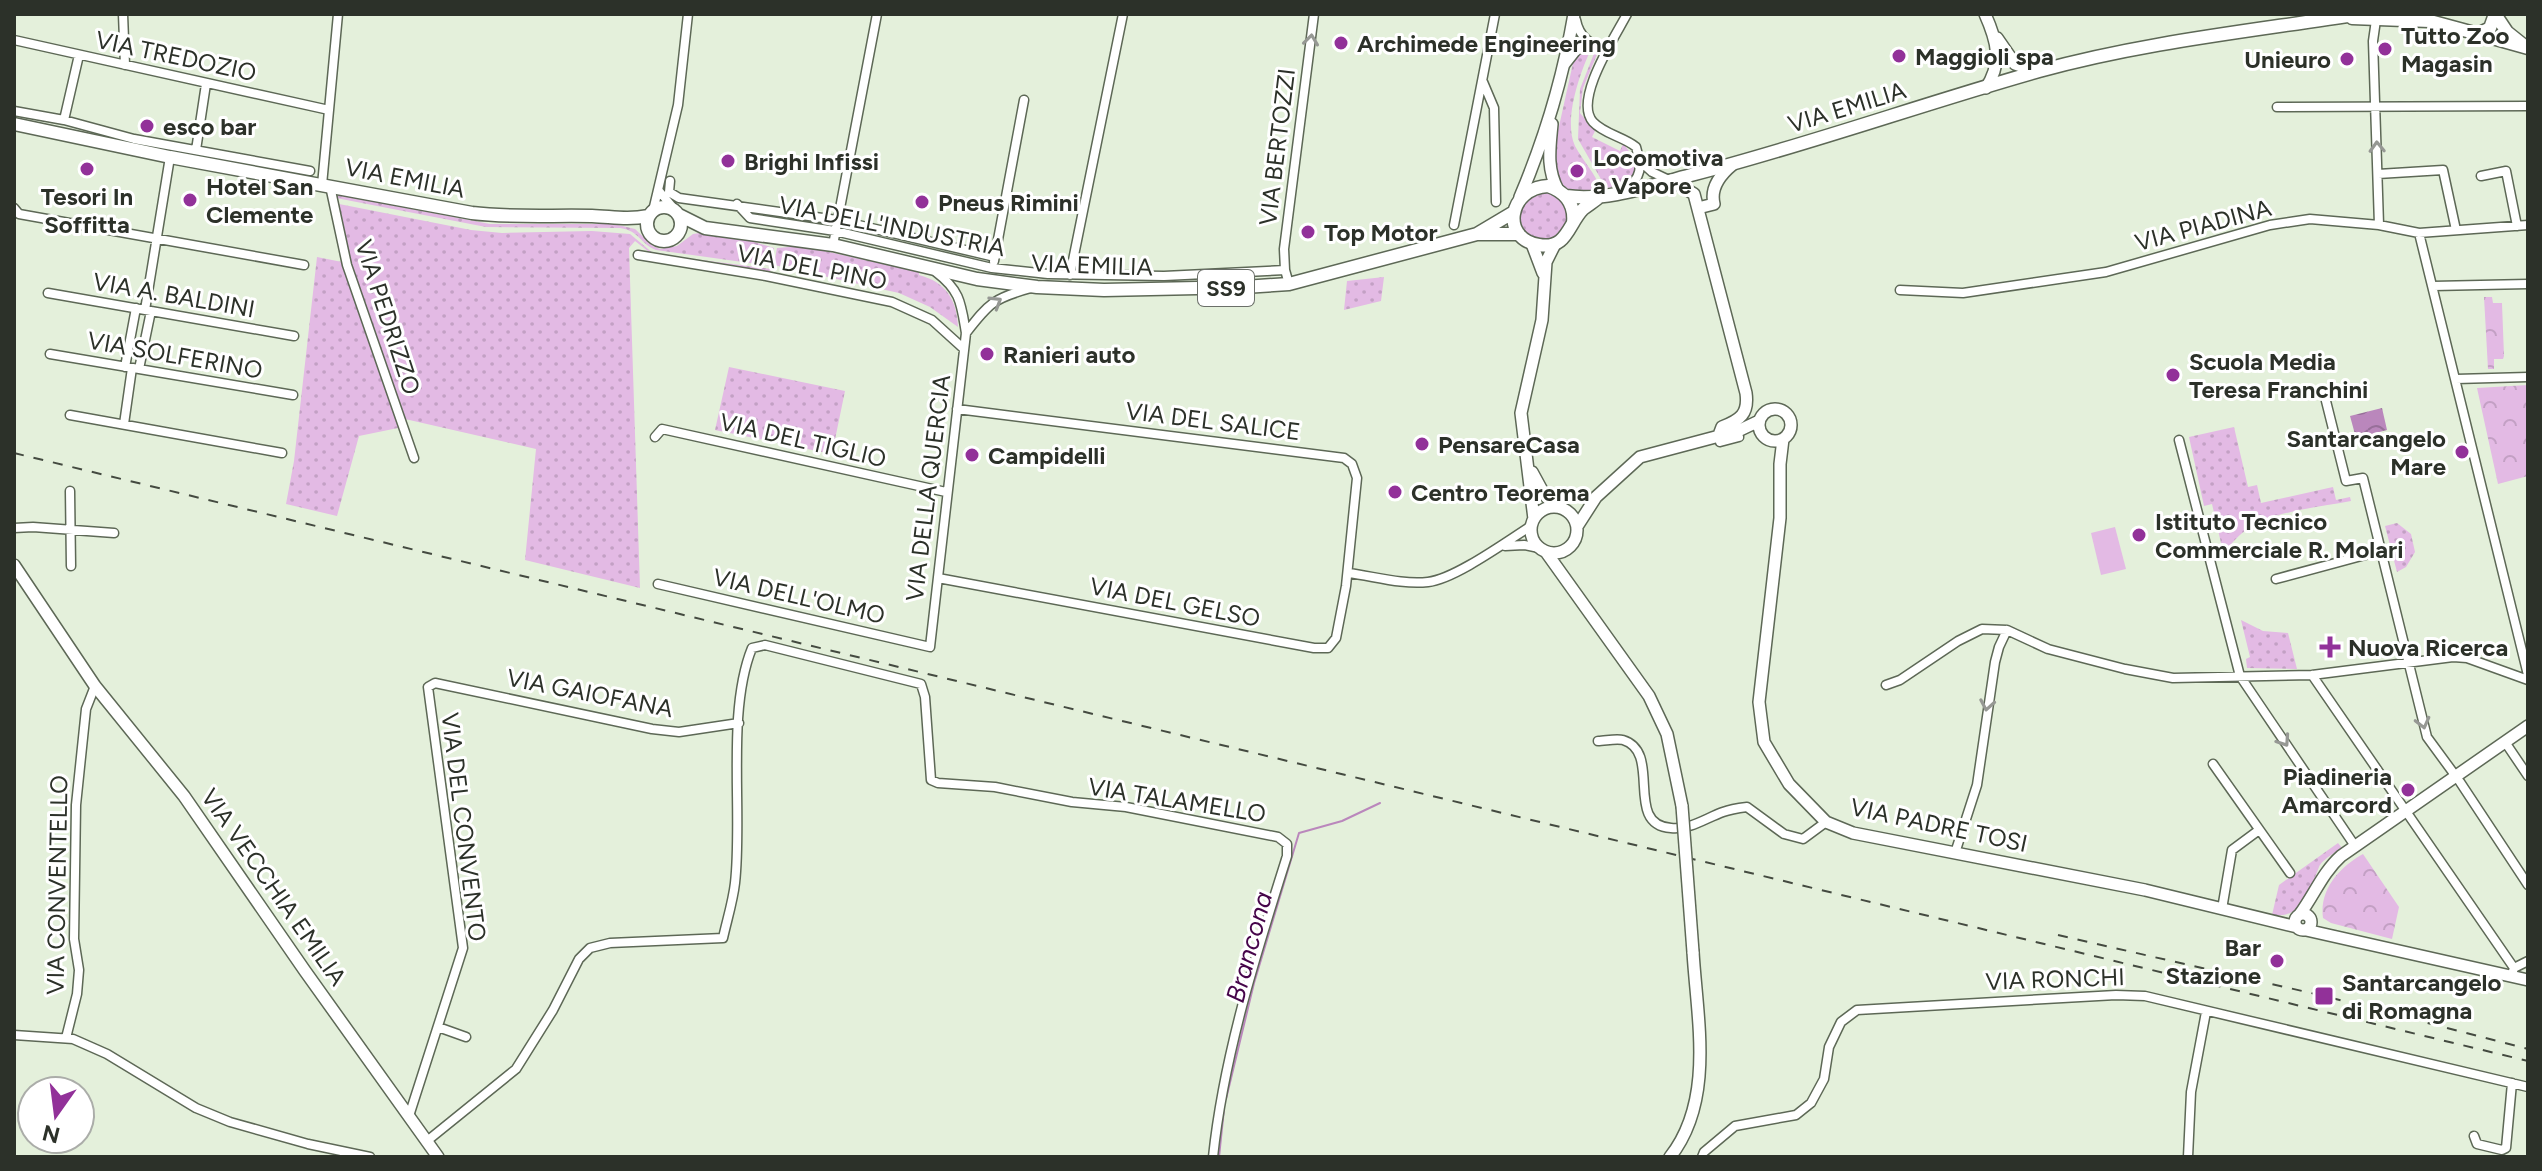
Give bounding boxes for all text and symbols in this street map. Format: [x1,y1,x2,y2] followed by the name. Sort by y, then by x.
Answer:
[2401,21,2510,78] place label: Tutto Zoo Magasin
[93,25,259,87] street label: VIA TREDOZIO
[1357,29,1616,58] place label: Archimede Engineering
[1302,33,1319,46] one-way arrow
[1332,34,1350,52] marker: Archimede Engineering
[2376,40,2394,58] marker: Tutto Zoo Magasin
[1915,42,2054,71] place label: Maggioli spa
[2244,45,2331,74] place label: Unieuro
[1890,47,1908,65] marker: Maggioli spa
[2338,50,2356,68] marker: Unieuro
[1253,67,1301,227] street label: VIA BERTOZZI
[1785,75,1910,139] street label: VIA EMILIA
[163,112,256,141] place label: esco bar
[138,117,156,135] marker: esco bar
[2368,140,2385,153] one-way arrow
[1593,143,1723,200] place label: Locomotiva a Vapore
[744,147,879,176] place label: Brighi Infissi
[343,152,468,204] street label: VIA EMILIA
[719,152,737,170] marker: Brighi Infissi
[78,160,96,178] marker: Tesori In Soffitta
[1568,162,1586,180] marker: Locomotiva a Vapore
[206,172,313,229] place label: Hotel San Clemente
[41,182,133,239] place label: Tesori In Soffitta
[938,188,1079,217] place label: Pneus Rimini
[776,190,1008,262] street label: VIA DELL'INDUSTRIA
[181,191,199,209] marker: Hotel San Clemente
[913,193,931,211] marker: Pneus Rimini
[2132,193,2275,257] street label: VIA PIADINA
[1324,218,1438,247] place label: Top Motor
[1299,223,1317,241] marker: Top Motor
[349,236,427,398] street label: VIA PEDRIZZO
[735,238,889,296] street label: VIA DEL PINO
[1031,248,1154,282] street label: VIA EMILIA
[91,266,257,324] street label: VIA A. BALDINI
[1198,270,1254,306] road number: SS9
[987,296,1002,311] one-way arrow
[85,325,265,385] street label: VIA SOLFERINO
[1003,340,1135,369] place label: Ranieri auto
[978,345,996,363] marker: Ranieri auto
[2189,347,2368,404] place label: Scuola Media Teresa Franchini
[2164,366,2182,384] marker: Scuola Media Teresa Franchini
[900,372,956,603] street label: VIA DELLA QUERCIA
[1124,396,1302,446] street label: VIA DEL SALICE
[717,407,889,473] street label: VIA DEL TIGLIO
[2287,424,2446,481] place label: Santarcangelo Mare
[1438,430,1580,459] place label: PensareCasa
[1413,435,1431,453] marker: PensareCasa
[988,441,1106,470] place label: Campidelli
[2453,443,2471,461] marker: Santarcangelo Mare
[963,446,981,464] marker: Campidelli
[1411,478,1590,507] place label: Centro Teorema
[1386,483,1404,501] marker: Centro Teorema
[2155,507,2403,564] place label: Istituto Tecnico Commerciale R. Molari
[2130,526,2148,544] marker: Istituto Tecnico Commerciale R. Molari
[710,562,888,630] street label: VIA DELL'OLMO
[1087,571,1263,633] street label: VIA DEL GELSO
[2348,633,2508,662] place label: Nuova Ricerca
[2319,636,2341,658] marker: Nuova Ricerca
[504,663,676,723] street label: VIA GAIOFANA
[1980,698,1997,711] one-way arrow
[436,711,492,943] street label: VIA DEL CONVENTO
[2414,716,2431,730] one-way arrow
[2274,732,2289,747] one-way arrow
[2282,762,2392,819] place label: Piadineria Amarcord
[1086,772,1268,828] street label: VIA TALAMELLO
[41,775,73,995] street label: VIA CONVENTELLO
[2399,781,2417,799] marker: Piadineria Amarcord
[195,783,353,992] street label: VIA VECCHIA EMILIA
[1848,792,2030,858] street label: VIA PADRE TOSI
[1219,888,1279,1006] water label: Brancona
[2166,933,2261,990] place label: Bar Stazione
[2268,952,2286,970] marker: Bar Stazione
[1985,962,2125,996] street label: VIA RONCHI
[2342,968,2501,1025] place label: Santarcangelo di Romagna
[2313,985,2335,1007] marker: Santarcangelo di Romagna
[16,1075,96,1155] north arrow
[40,1119,63,1149] text: N

